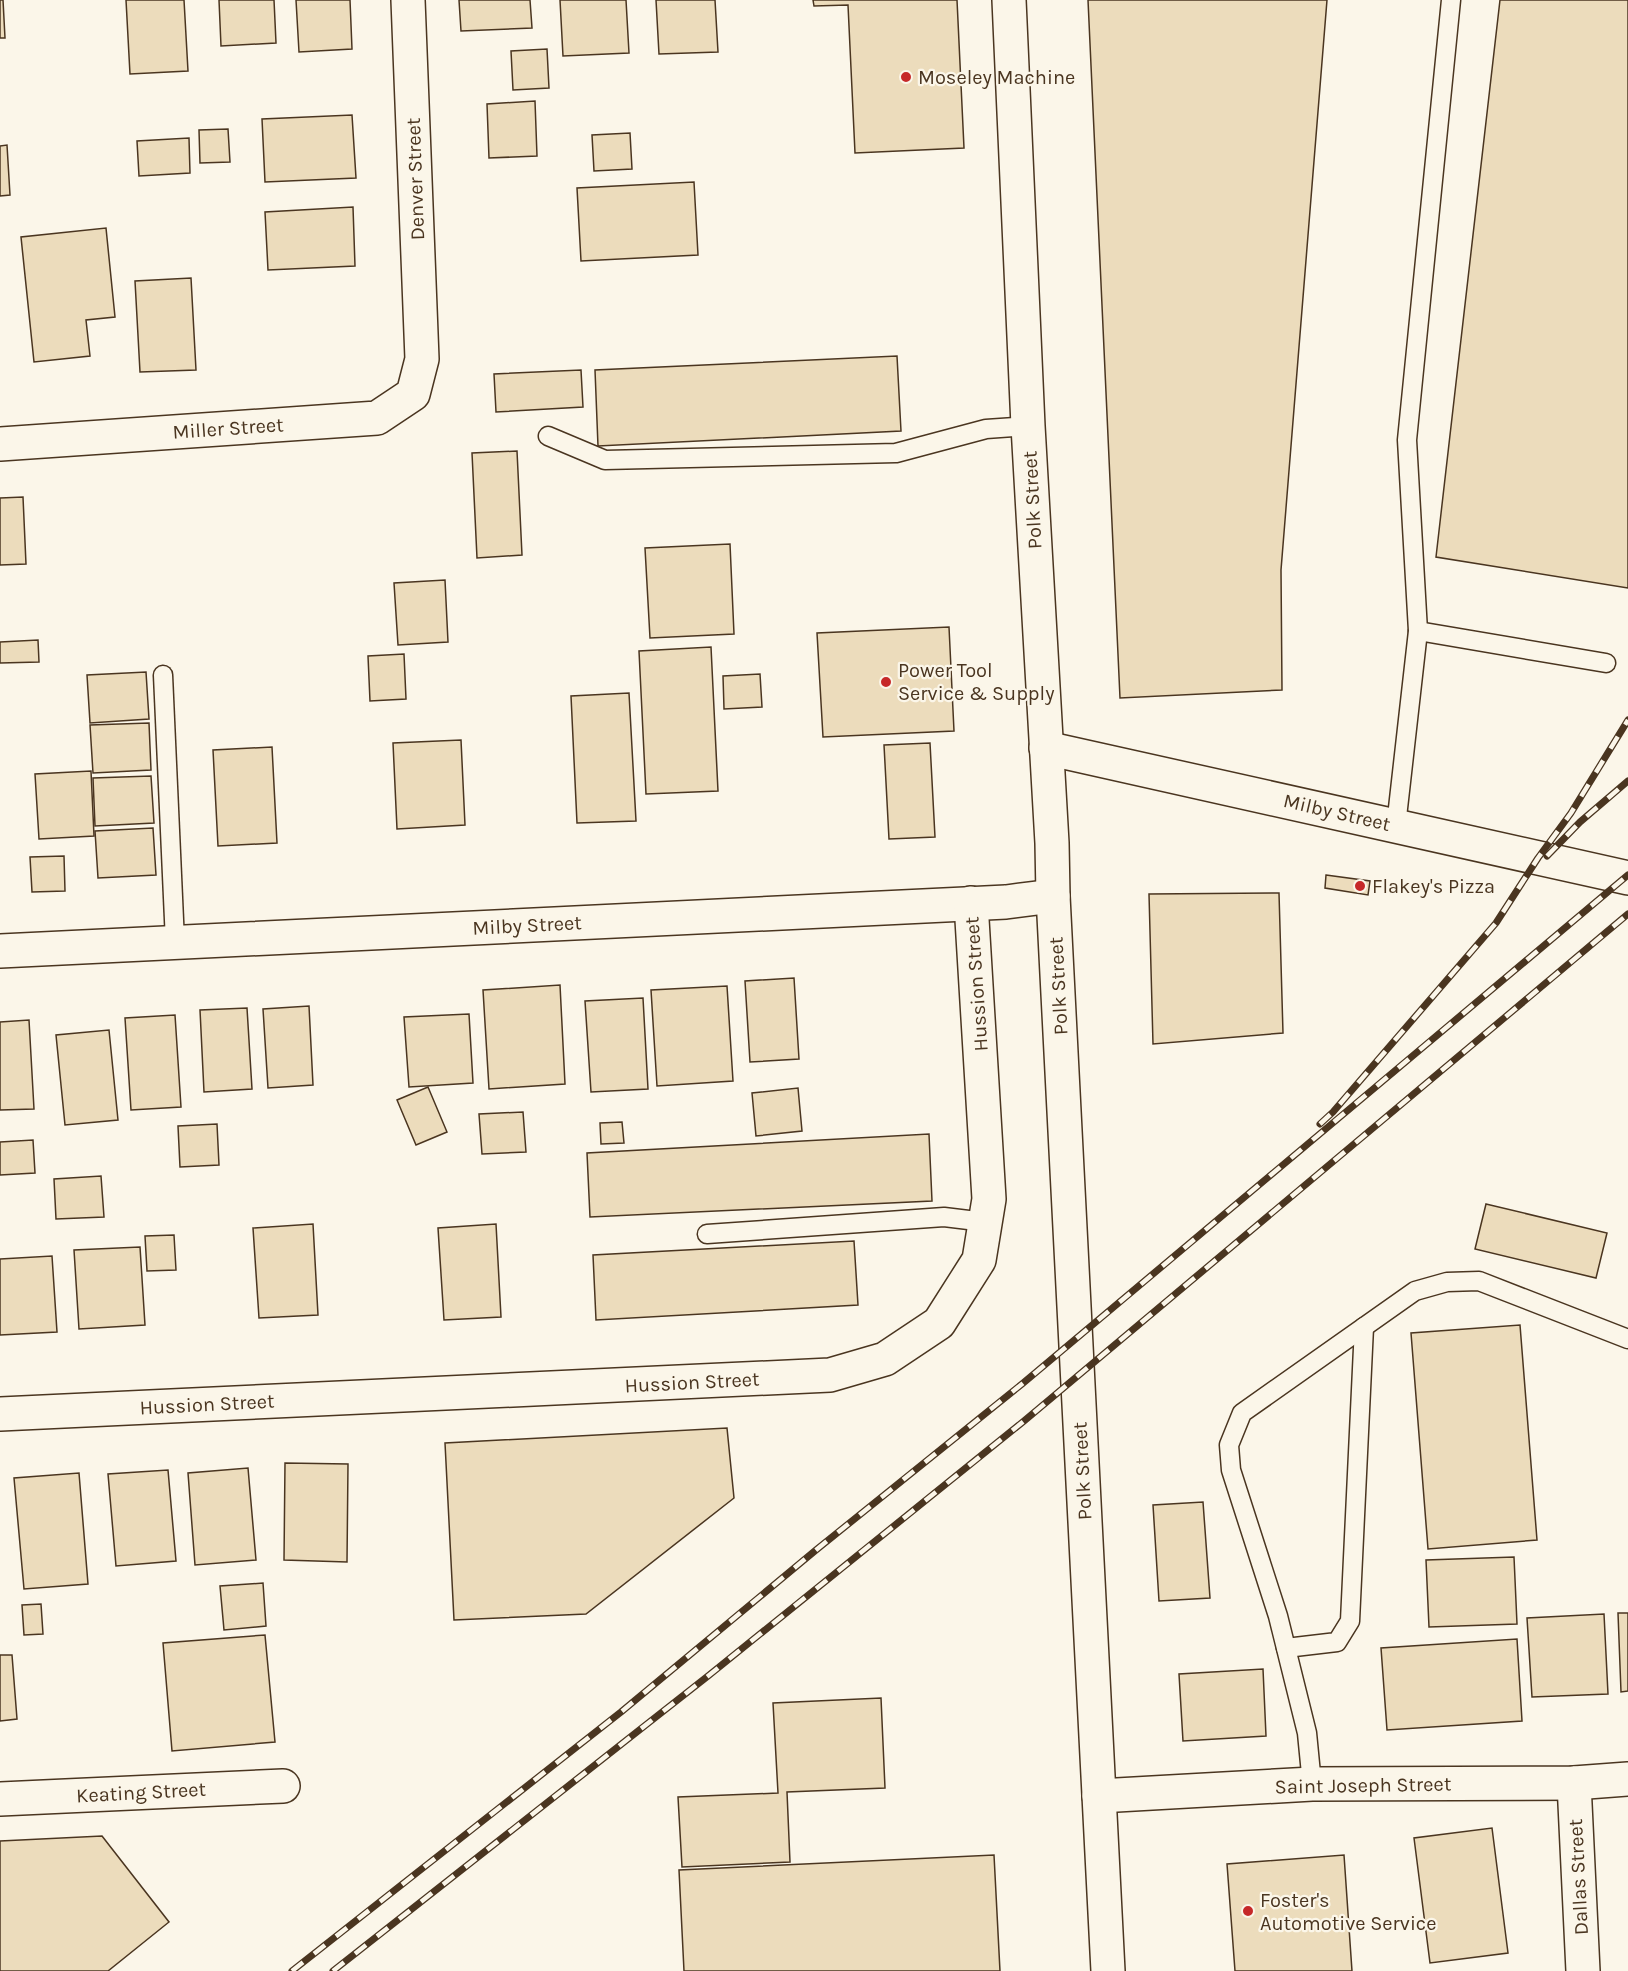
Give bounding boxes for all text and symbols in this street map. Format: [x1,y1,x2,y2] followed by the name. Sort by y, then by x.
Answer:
[918,66,1075,89] place label: Moseley Machine
[899,70,913,84] marker: Moseley Machine
[402,117,429,241] street label: Denver Street
[172,413,285,444] street label: Miller Street
[1018,450,1047,550] street label: Polk Street
[898,659,1054,705] place label: Power Tool Service & Supply
[879,675,893,689] marker: Power Tool Service & Supply
[1281,789,1393,836] street label: Milby Street
[1372,875,1495,898] place label: Flakey's Pizza
[1353,879,1367,893] marker: Flakey's Pizza
[472,911,583,940] street label: Milby Street
[960,915,993,1052] street label: Hussion Street
[1044,936,1073,1036] street label: Polk Street
[624,1367,761,1398] street label: Hussion Street
[139,1389,276,1420] street label: Hussion Street
[1068,1421,1097,1521] street label: Polk Street
[1275,1772,1452,1799] street label: Saint Joseph Street
[76,1778,207,1807] street label: Keating Street
[1564,1818,1593,1936] street label: Dallas Street
[1260,1889,1436,1935] place label: Foster's Automotive Service
[1241,1904,1255,1918] marker: Foster's Automotive Service

